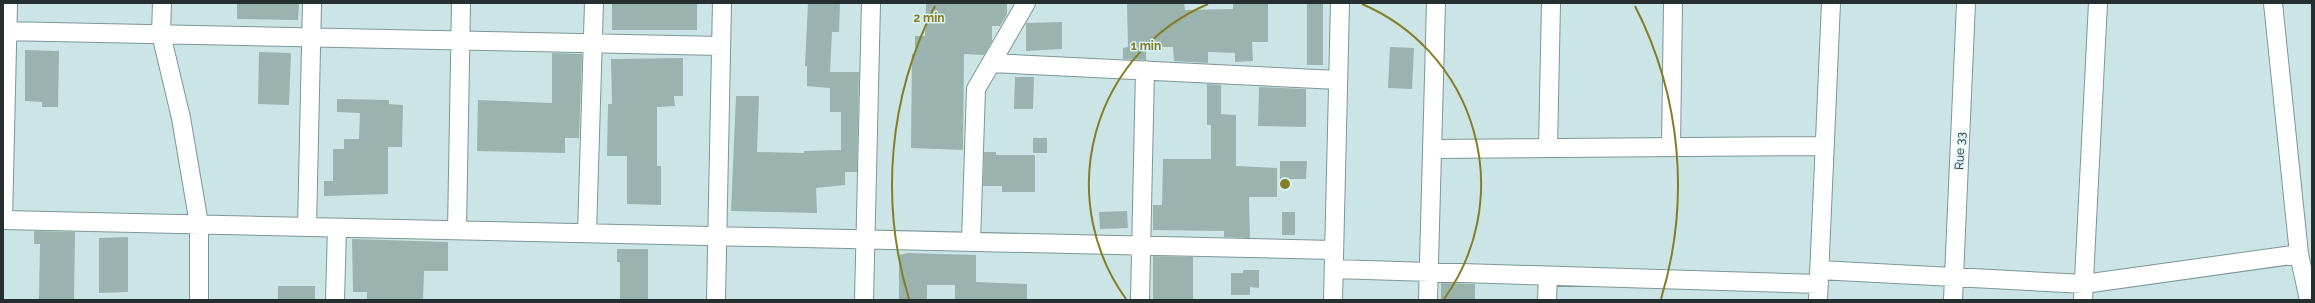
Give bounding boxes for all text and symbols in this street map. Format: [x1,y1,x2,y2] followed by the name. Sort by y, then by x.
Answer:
[913,11,945,25] text: 2 min
[1131,39,1161,53] text: 1 min
[1952,132,1968,170] street label: Rue 33
[1278,177,1292,191] centre of rings

